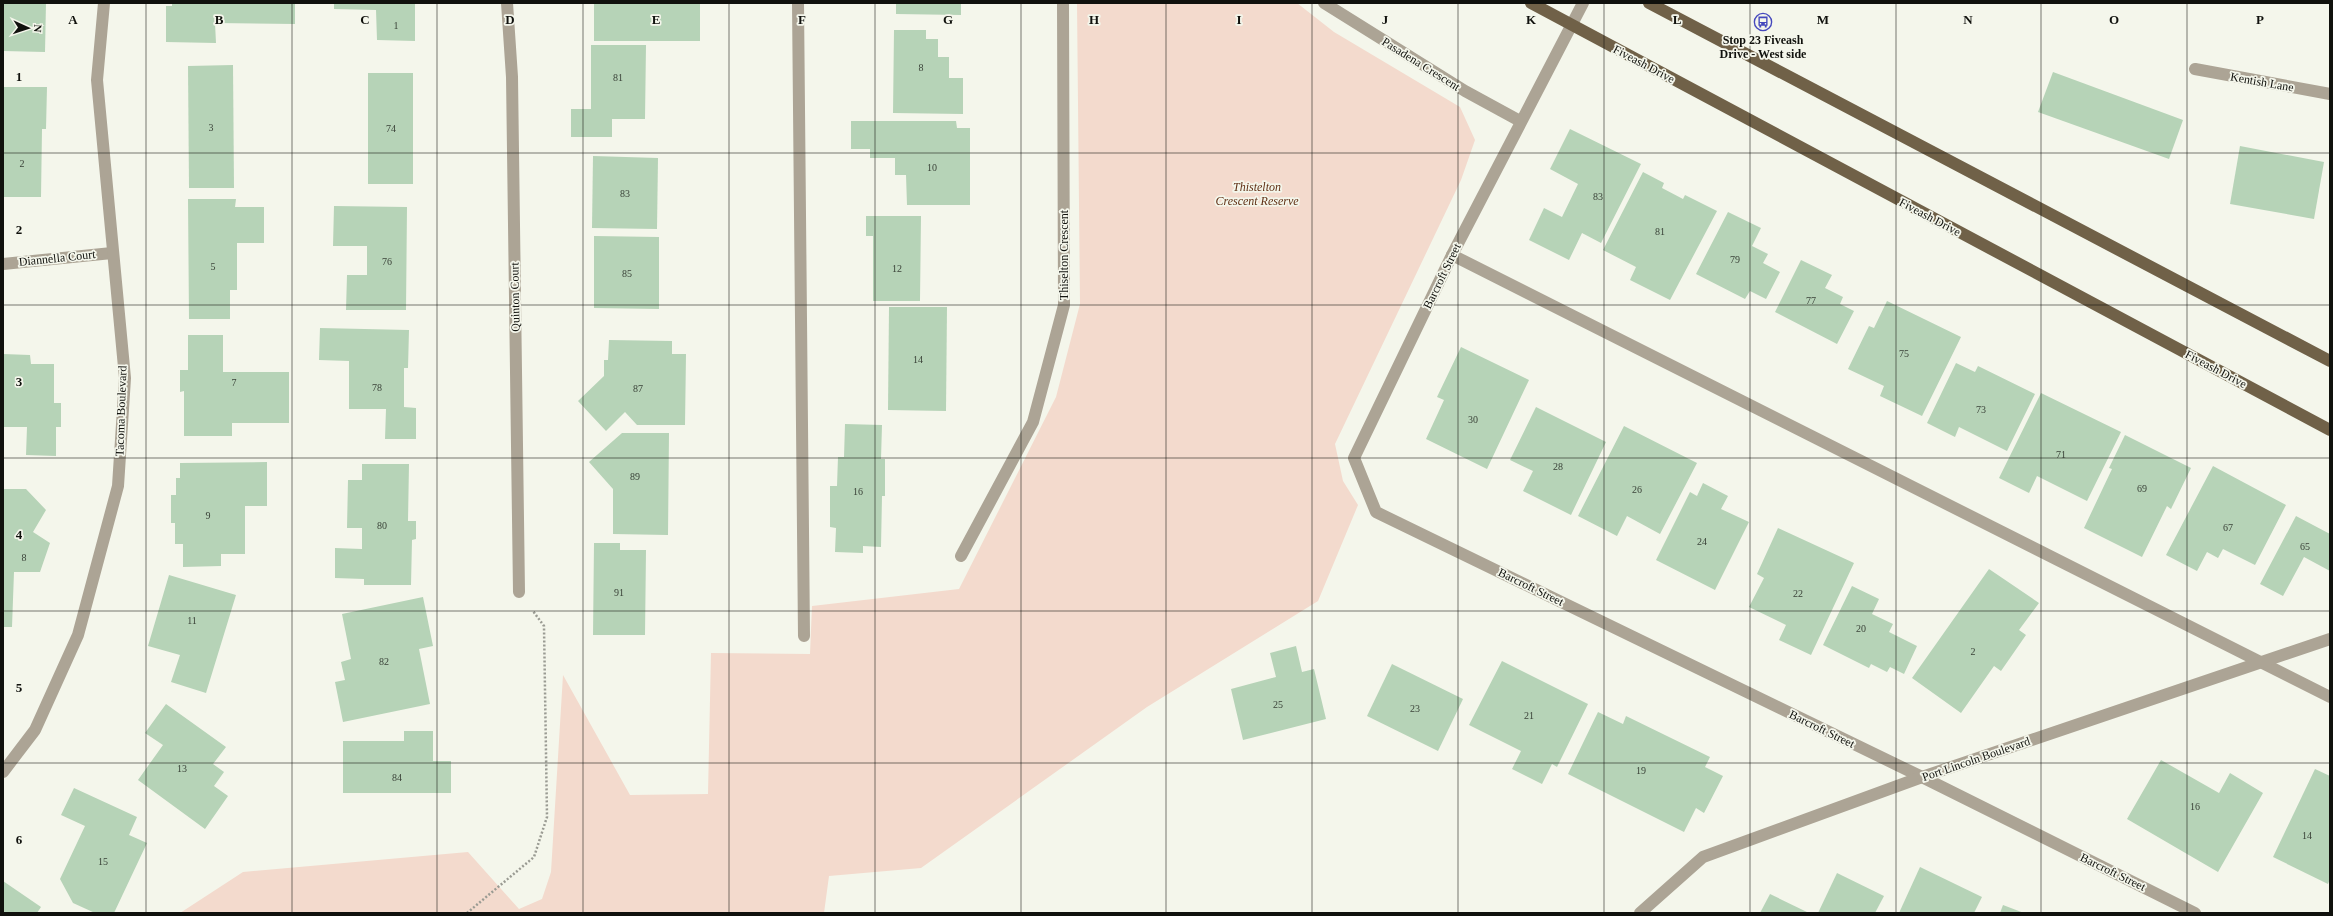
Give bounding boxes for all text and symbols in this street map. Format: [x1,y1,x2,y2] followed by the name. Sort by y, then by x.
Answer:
[8,8,48,48] north arrow
[68,12,78,27] text: A
[215,12,224,27] text: B
[360,12,370,27] text: C
[505,12,515,27] text: D
[652,12,660,27] text: E
[798,12,806,27] text: F
[943,12,953,27] text: G
[1089,12,1099,27] text: H
[1236,12,1242,27] text: I
[1382,12,1389,27] text: J
[1526,12,1537,27] text: K
[1673,12,1682,27] text: L
[1753,12,1773,32] bus stop icon: Stop 23 Fiveash Drive - West side
[1817,12,1829,27] text: M
[1963,12,1973,27] text: N
[2109,12,2119,27] text: O
[2256,12,2264,27] text: P
[394,20,399,31] house number: 1
[32,24,44,33] text: N
[1720,33,1807,61] place label: Stop 23 Fiveash Drive - West side
[1379,34,1463,94] street label: Pasadena Crescent
[1611,42,1677,86] street label: Fiveash Drive
[919,62,924,73] house number: 8
[16,69,22,84] text: 1
[2229,70,2295,94] street label: Kentish Lane
[613,72,623,83] house number: 81
[209,122,214,133] house number: 3
[386,123,396,134] house number: 74
[20,158,25,169] house number: 2
[927,162,937,173] house number: 10
[1215,180,1299,208] park label: Thistelton Crescent Reserve
[620,188,630,199] house number: 83
[1593,191,1603,202] house number: 83
[1897,195,1963,239] street label: Fiveash Drive
[1057,209,1071,300] street label: Thiselton Crescent
[16,222,22,237] text: 2
[1655,226,1665,237] house number: 81
[1420,240,1464,311] street label: Barcroft Street
[18,247,97,269] street label: Diannella Court
[1730,254,1740,265] house number: 79
[382,256,392,267] house number: 76
[211,261,216,272] house number: 5
[507,261,523,332] street label: Quinton Court
[892,263,902,274] house number: 12
[622,268,632,279] house number: 85
[1806,295,1816,306] house number: 77
[2183,347,2249,391] street label: Fiveash Drive
[1899,348,1909,359] house number: 75
[913,354,923,365] house number: 14
[112,365,130,457] street label: Tacoma Boulevard
[16,374,23,389] text: 3
[232,377,237,388] house number: 7
[372,382,382,393] house number: 78
[633,383,643,394] house number: 87
[1976,404,1986,415] house number: 73
[1468,414,1478,425] house number: 30
[2056,449,2066,460] house number: 71
[1553,461,1563,472] house number: 28
[630,471,640,482] house number: 89
[2137,483,2147,494] house number: 69
[1632,484,1642,495] house number: 26
[853,486,863,497] house number: 16
[206,510,211,521] house number: 9
[377,520,387,531] house number: 80
[2223,522,2233,533] house number: 67
[16,527,23,542] text: 4
[1697,536,1707,547] house number: 24
[2300,541,2310,552] house number: 65
[22,552,27,563] house number: 8
[1496,565,1567,609] street label: Barcroft Street
[614,587,624,598] house number: 91
[1793,588,1803,599] house number: 22
[187,615,197,626] house number: 11
[1856,623,1866,634] house number: 20
[1971,646,1976,657] house number: 2
[379,656,389,667] house number: 82
[16,680,23,695] text: 5
[1273,699,1283,710] house number: 25
[1410,703,1420,714] house number: 23
[1787,707,1858,751] street label: Barcroft Street
[1524,710,1534,721] house number: 21
[1920,734,2032,784] street label: Port Lincoln Boulevard
[177,763,187,774] house number: 13
[1636,765,1646,776] house number: 19
[392,772,402,783] house number: 84
[2190,801,2200,812] house number: 16
[2302,830,2312,841] house number: 14
[16,832,23,847] text: 6
[2078,850,2149,894] street label: Barcroft Street
[98,856,108,867] house number: 15

